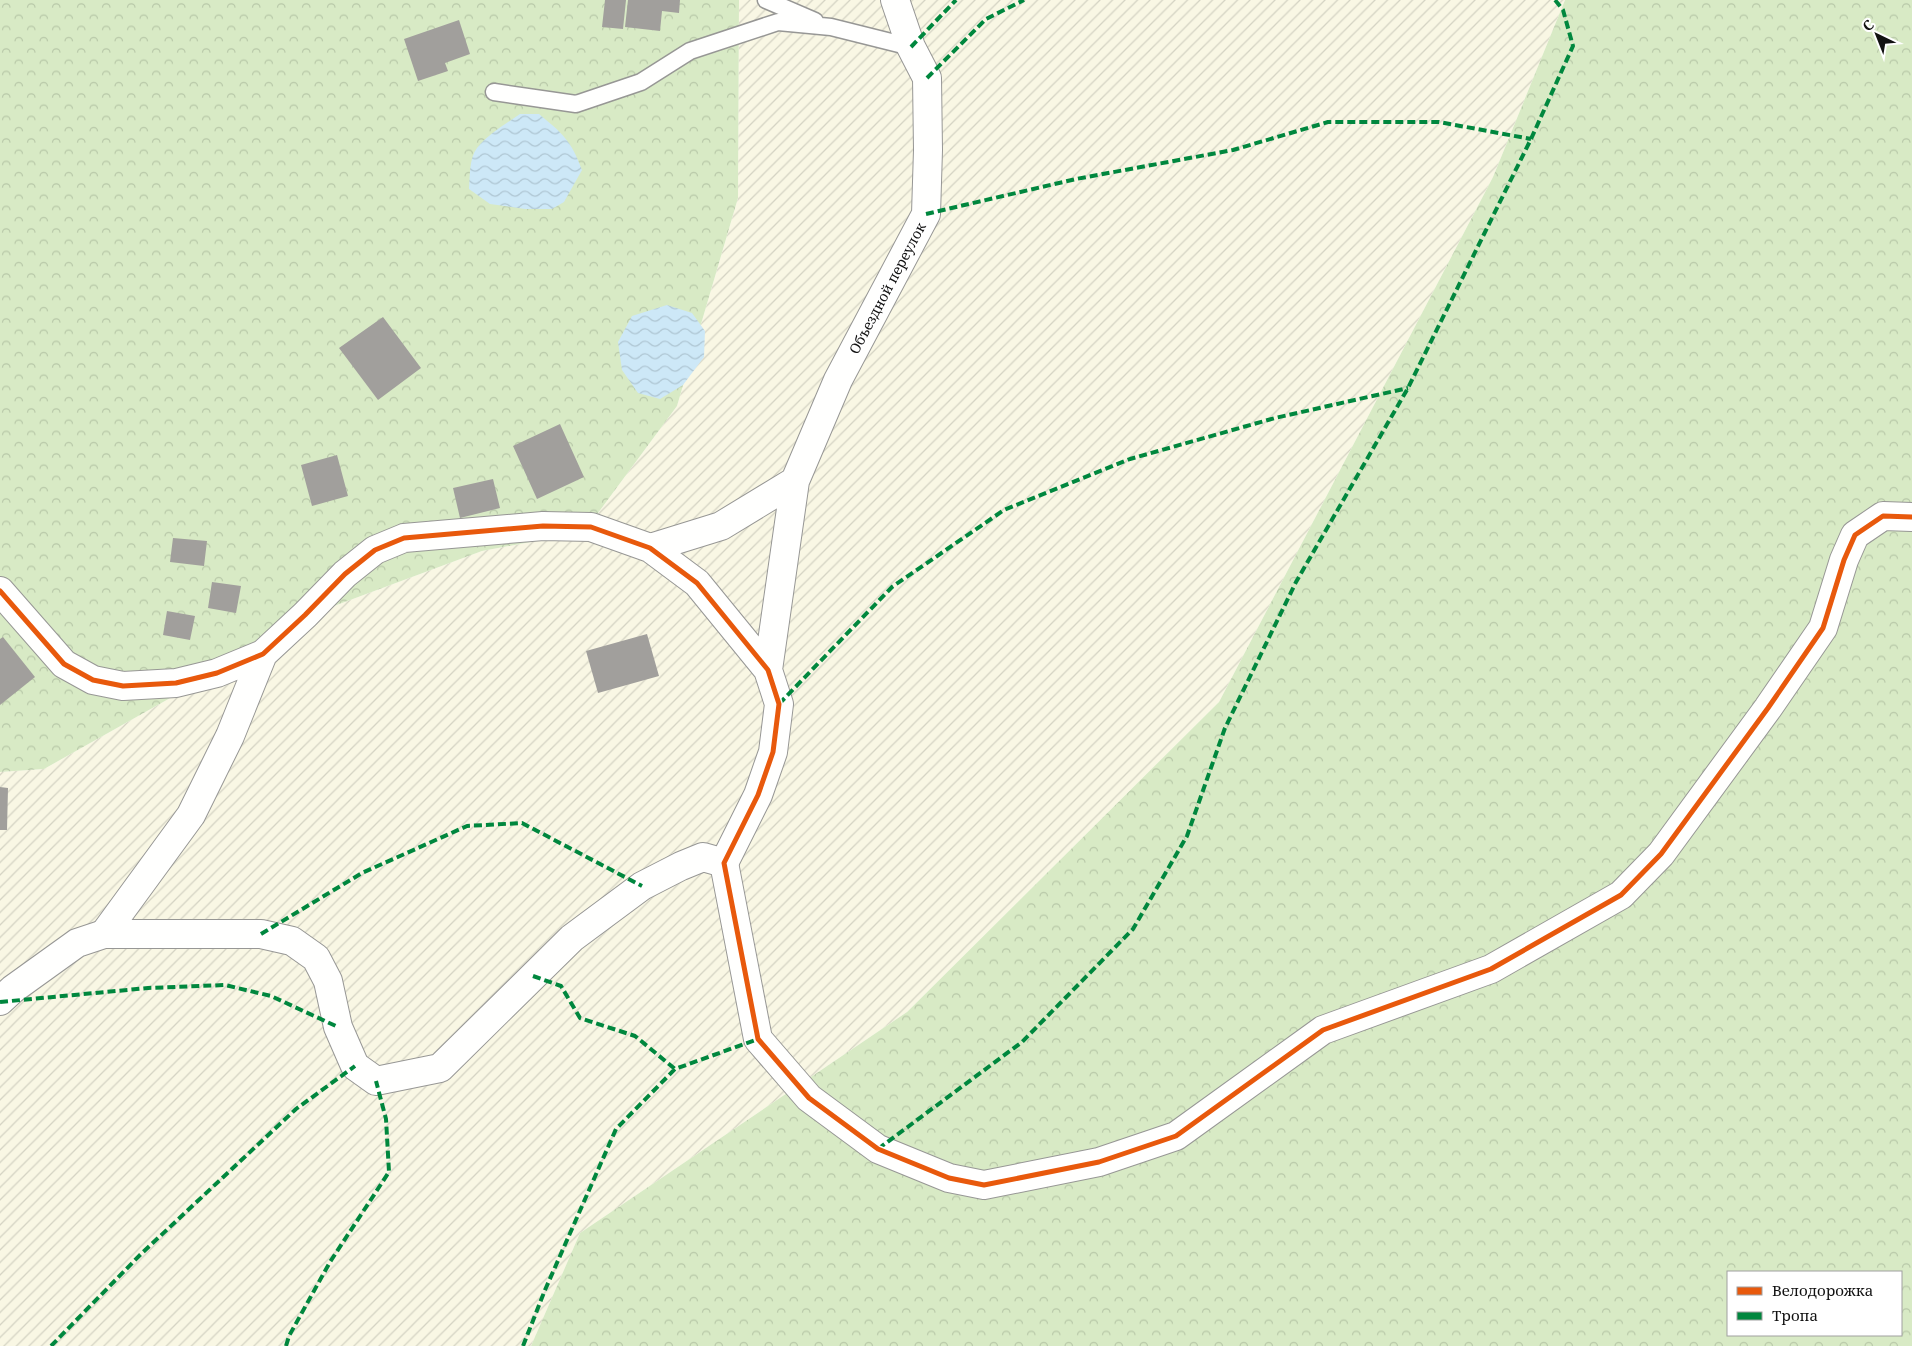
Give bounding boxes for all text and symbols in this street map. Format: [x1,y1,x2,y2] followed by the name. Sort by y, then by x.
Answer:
[1852,10,1902,60] north arrow
[1858,15,1878,35] text: С
[844,218,930,357] street label: Объездной переулок
[1727,1271,1902,1336] legend
[1772,1280,1873,1300] text: Велодорожка
[1772,1305,1818,1325] text: Тропа

